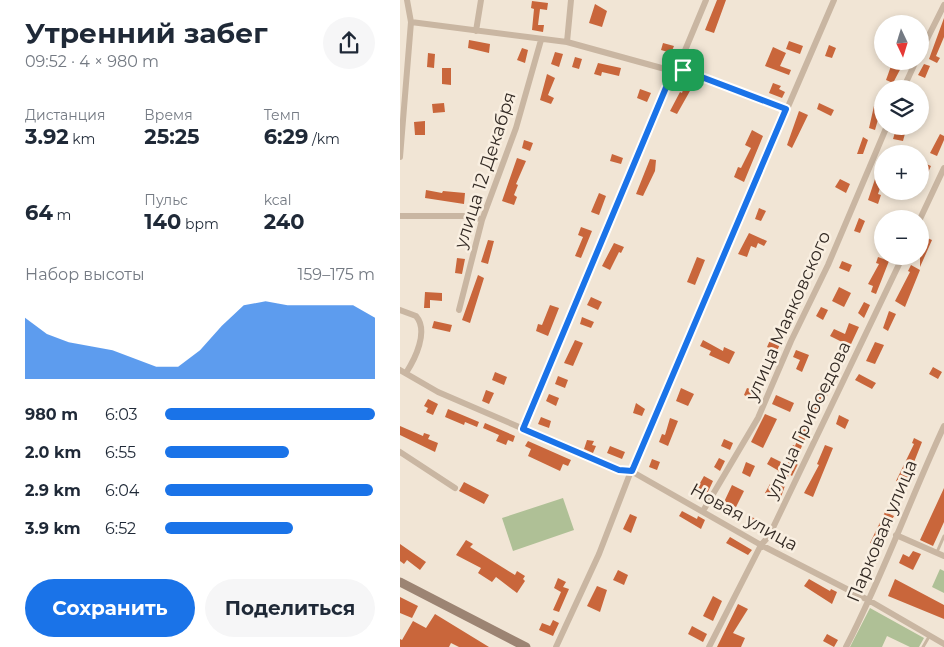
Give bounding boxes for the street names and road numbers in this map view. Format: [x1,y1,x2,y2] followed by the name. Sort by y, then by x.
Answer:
[449,89,521,252] street label: улица 12 Декабря
[740,228,835,405] street label: улица Маяковского
[760,338,856,503] street label: улица Грибоедова
[842,456,922,606] street label: Парковая улица
[686,478,802,556] street label: Новая улица

